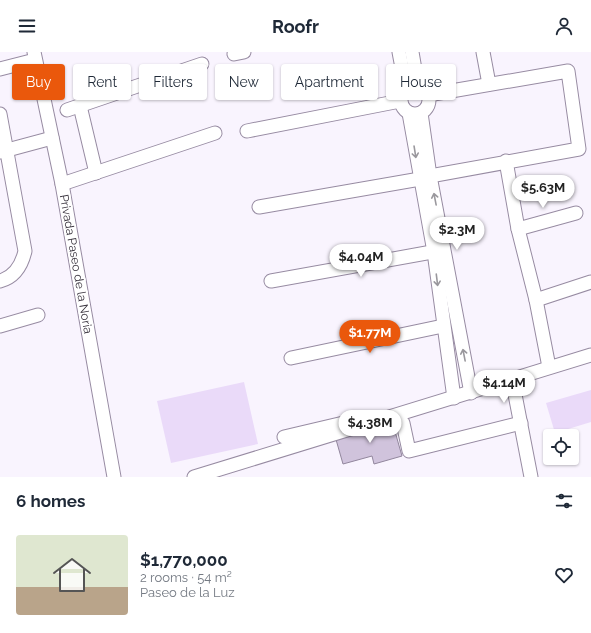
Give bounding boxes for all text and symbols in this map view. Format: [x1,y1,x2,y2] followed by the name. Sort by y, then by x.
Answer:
[16,15,38,37] icon: menu
[553,15,575,37] icon: person
[272,16,319,37] text: Roofr
[12,64,65,100] chip: Buy
[73,64,131,100] chip: Rent
[139,64,207,100] chip: Filters
[215,64,273,100] chip: New
[281,64,378,100] chip: Apartment
[386,64,456,100] chip: House
[411,145,419,158] one-way arrow
[510,175,576,209] pin: $5.63M
[521,180,565,195] text: $5.63M
[57,193,95,335] street label: Privada Paseo de la Noria
[430,193,438,206] one-way arrow
[429,217,485,251] pin: $2.3M
[439,222,476,237] text: $2.3M
[328,244,394,278] pin: $4.04M
[338,249,384,264] text: $4.04M
[434,273,441,286] one-way arrow
[337,320,403,354] pin: $1.77M
[348,325,392,340] text: $1.77M
[460,349,468,362] one-way arrow
[471,370,537,404] pin: $4.14M
[482,375,526,390] text: $4.14M
[337,410,403,444] pin: $4.38M
[348,415,392,430] text: $4.38M
[543,429,579,465] map controls
[543,429,579,465] button: locate
[553,490,575,512] icon: filters
[16,491,85,511] text: 6 homes
[140,550,228,570] text: $1,770,000
[48,551,96,599] icon: home
[553,564,575,586] icon: heart
[140,570,232,585] text: 2 rooms · 54 m²
[140,585,235,600] text: Paseo de la Luz

